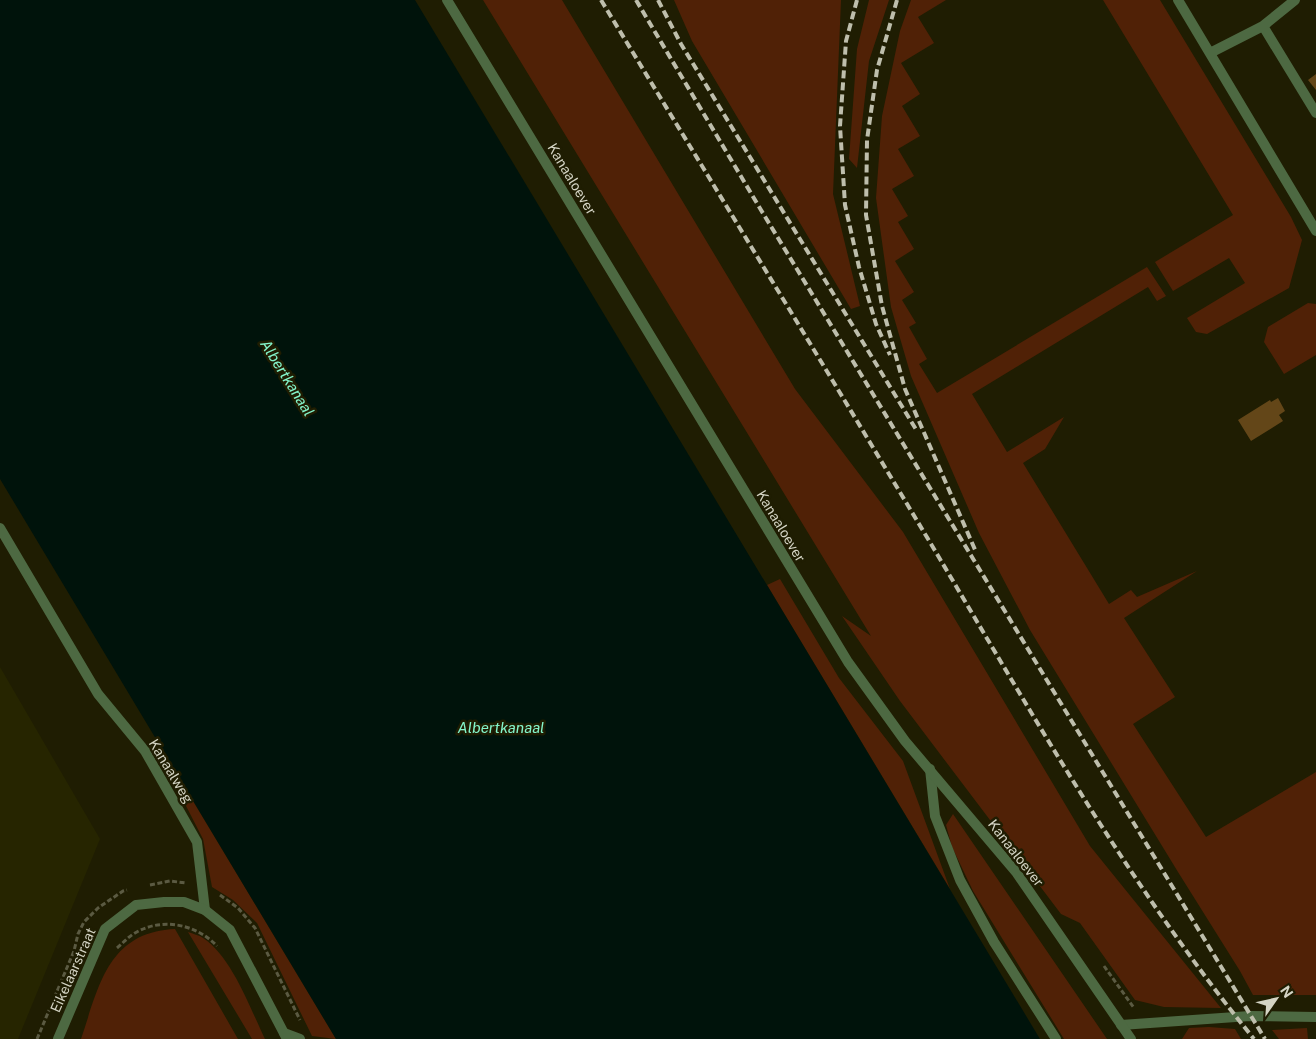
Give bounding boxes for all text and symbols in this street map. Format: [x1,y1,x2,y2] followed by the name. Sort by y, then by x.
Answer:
[544,140,600,218] street label: Kanaaloever
[257,336,318,419] water label: Albertkanaal
[753,487,809,565] street label: Kanaaloever
[457,719,545,736] water label: Albertkanaal
[146,736,197,806] street label: Kanaalweg
[985,816,1047,890] street label: Kanaaloever
[47,925,99,1015] street label: Eikelaarstraat
[1251,974,1301,1024] north arrow
[1277,983,1296,1001] text: N

